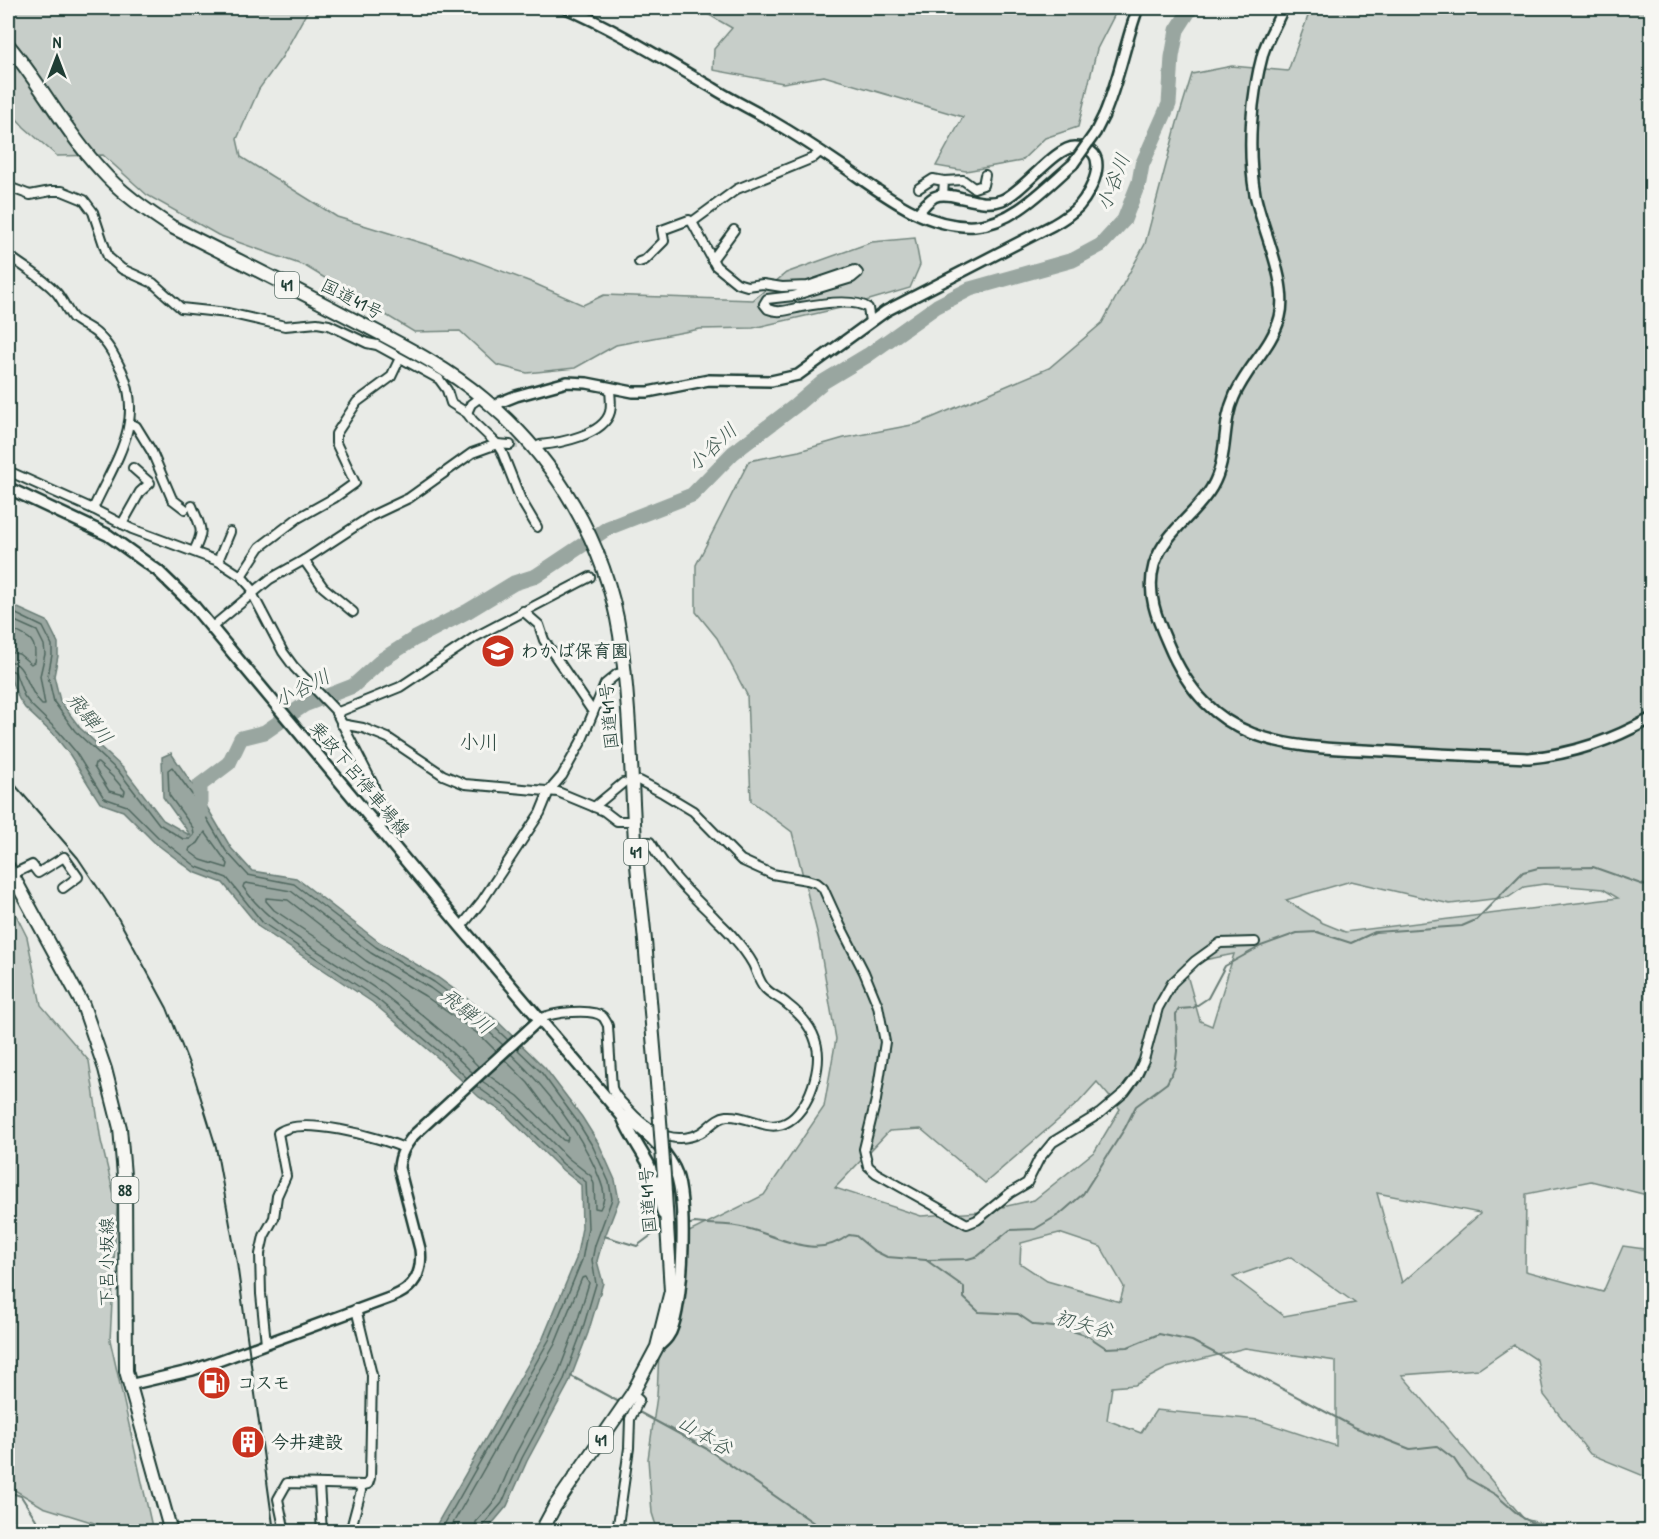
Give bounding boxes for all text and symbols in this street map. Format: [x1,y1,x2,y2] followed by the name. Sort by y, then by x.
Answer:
[27,27,87,87] north arrow
[53,31,62,53] text: N
[1089,149,1136,215] water label: 小谷川
[275,272,299,298] road number: 41
[317,272,388,325] street label: 国道41号
[681,416,743,477] water label: 小谷川
[480,633,516,669] school or university icon: わかば保育園
[521,638,629,663] place label: わかば保育園
[269,662,335,713] water label: 小谷川
[593,681,624,751] street label: 国道41号
[61,686,120,749] water label: 飛騨川
[305,715,416,842] street label: 乗政下呂停車場線
[459,728,499,755] district label: 小川
[624,839,648,865] road number: 41
[436,981,499,1040] water label: 飛騨川
[633,1166,662,1234] street label: 国道41号
[112,1177,138,1203] road number: 88
[94,1217,119,1307] street label: 下呂小坂線
[1052,1303,1118,1345] water label: 初矢谷
[196,1365,232,1401] fuel station icon: コスモ
[237,1370,290,1395] place label: コスモ
[673,1408,739,1462] water label: 山本谷
[230,1424,266,1460] building icon: 今井建設
[589,1427,613,1453] road number: 41
[271,1429,343,1454] place label: 今井建設

